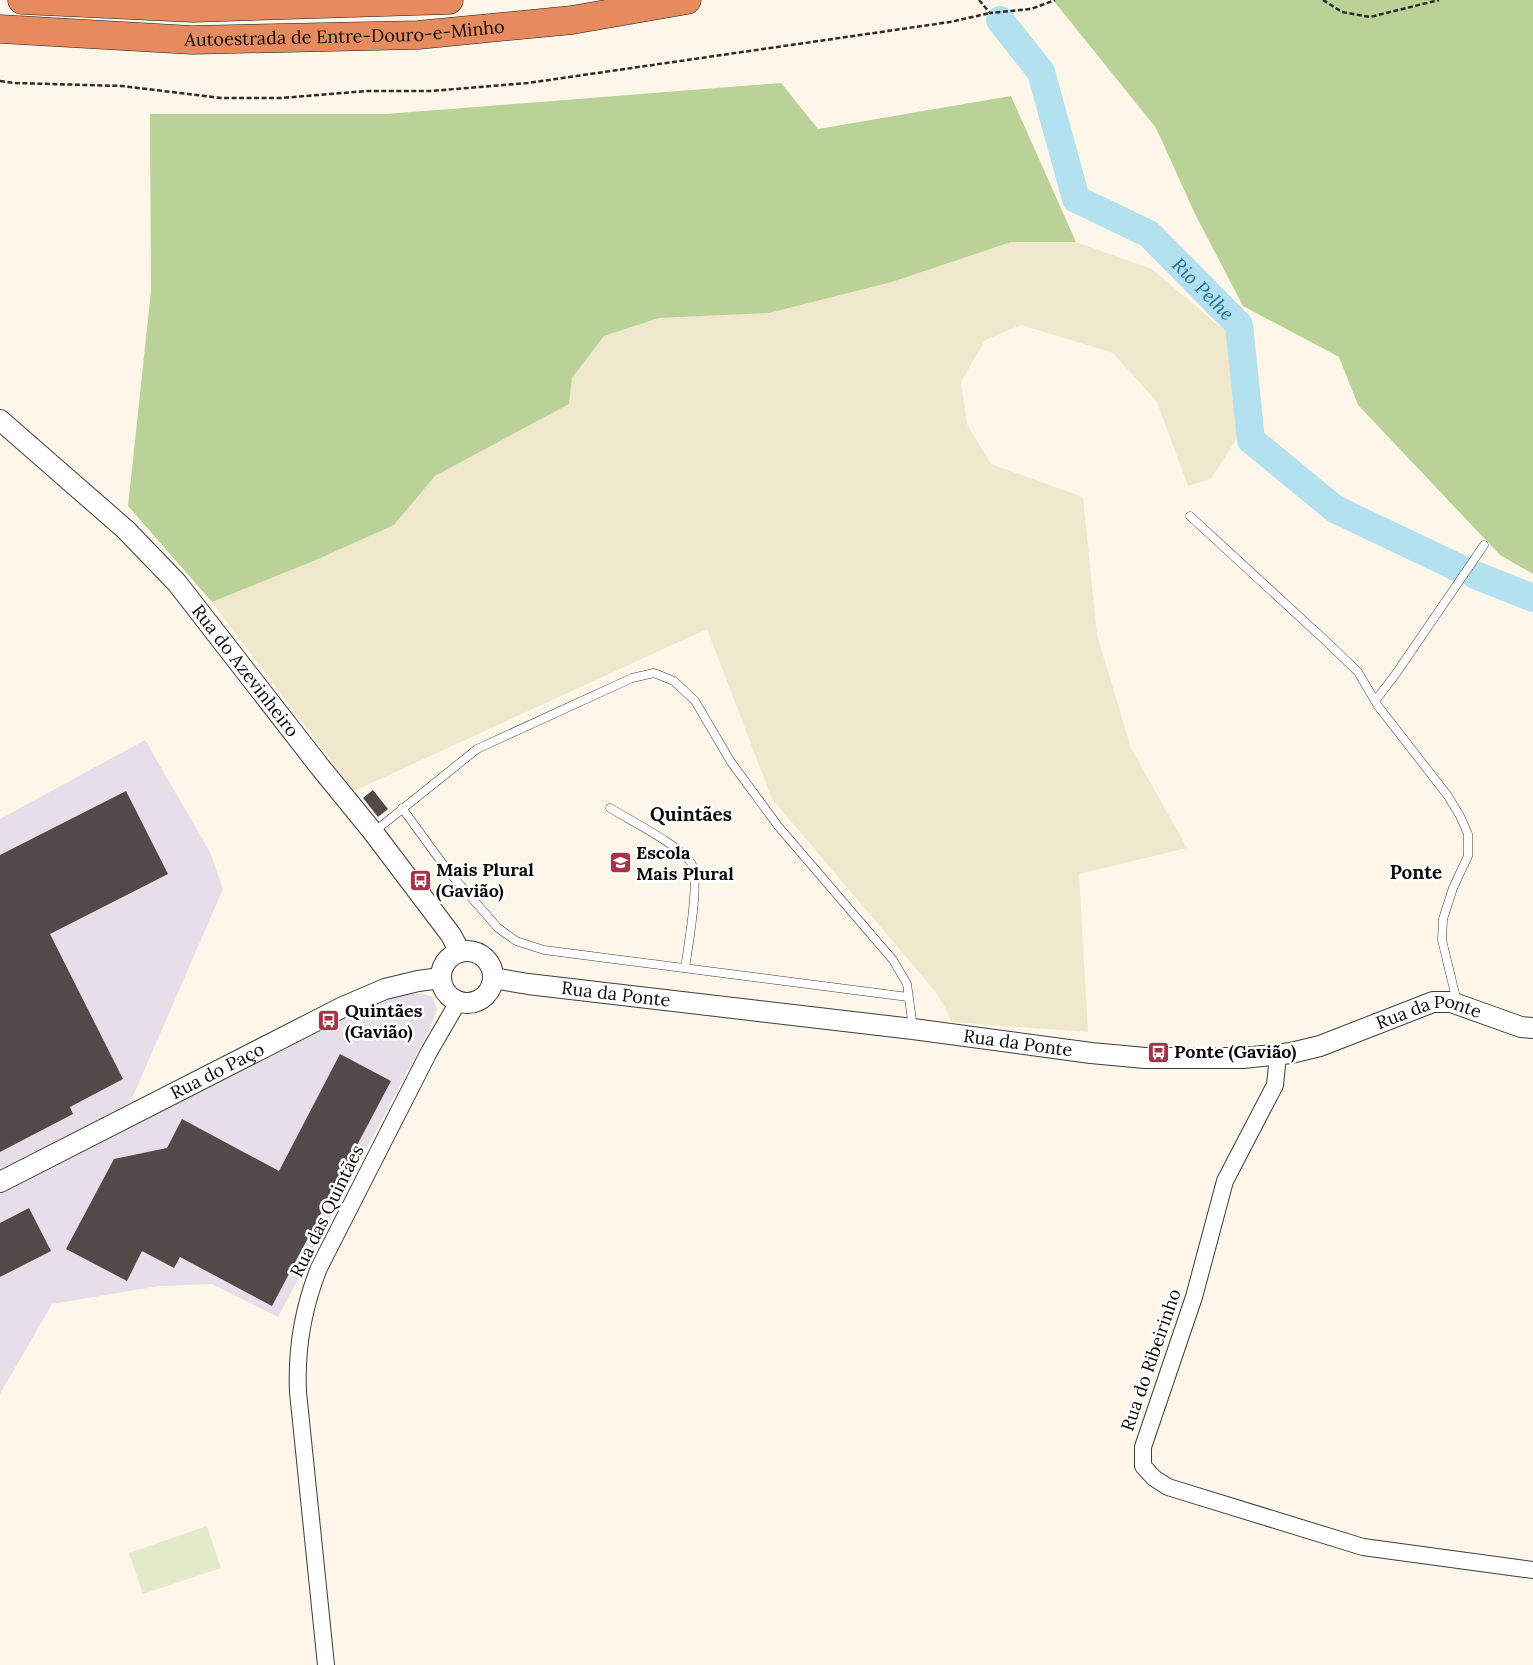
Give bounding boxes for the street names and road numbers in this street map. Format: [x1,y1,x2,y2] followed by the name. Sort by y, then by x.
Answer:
[183,15,505,51] street label: Autoestrada de Entre-Douro-e-Minho
[187,600,304,741] street label: Rua do Azevinheiro
[560,976,672,1012] street label: Rua da Ponte
[1373,990,1485,1034] street label: Rua da Ponte
[962,1024,1074,1061] street label: Rua da Ponte
[166,1037,268,1104] street label: Rua do Paço
[285,1141,369,1281] street label: Rua das Quintães
[1115,1286,1186,1434] street label: Rua do Ribeirinho

